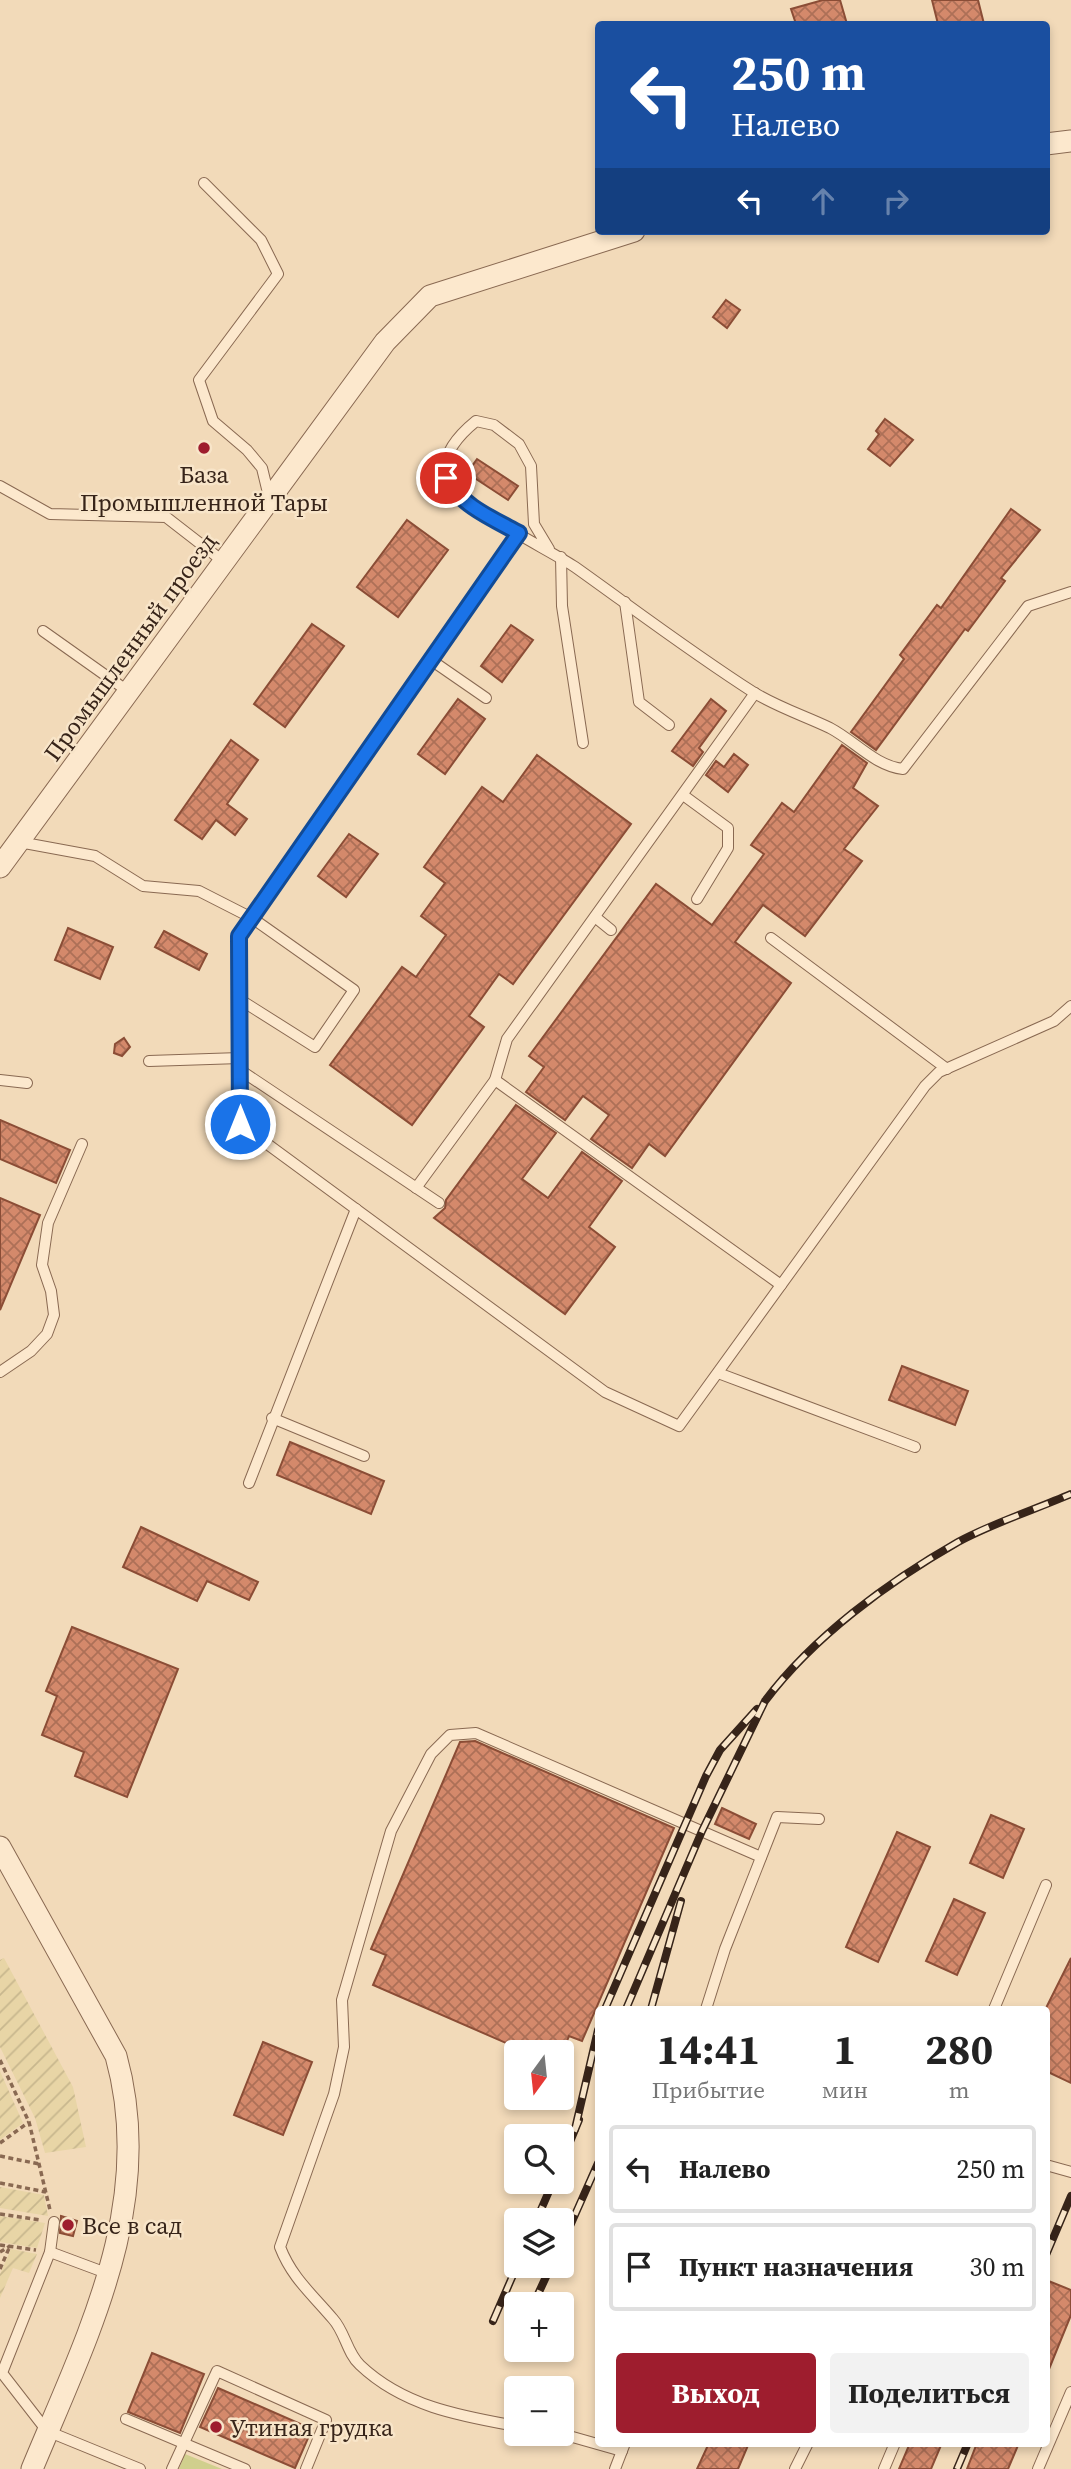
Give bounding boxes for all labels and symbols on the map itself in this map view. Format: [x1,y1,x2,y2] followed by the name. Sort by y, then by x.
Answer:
[196,440,212,456] marker: База Промышленной Тары
[416,448,476,508] pin
[80,458,328,519] place label: База Промышленной Тары
[36,526,224,768] street label: Промышленный проезд
[203,1087,277,1161] position arrow
[504,2040,574,2110] north arrow
[82,2209,182,2242] place label: Все в сад
[60,2217,76,2233] marker: Все в сад
[230,2411,394,2444] place label: Утиная грудка
[208,2419,224,2435] marker: Утиная грудка

